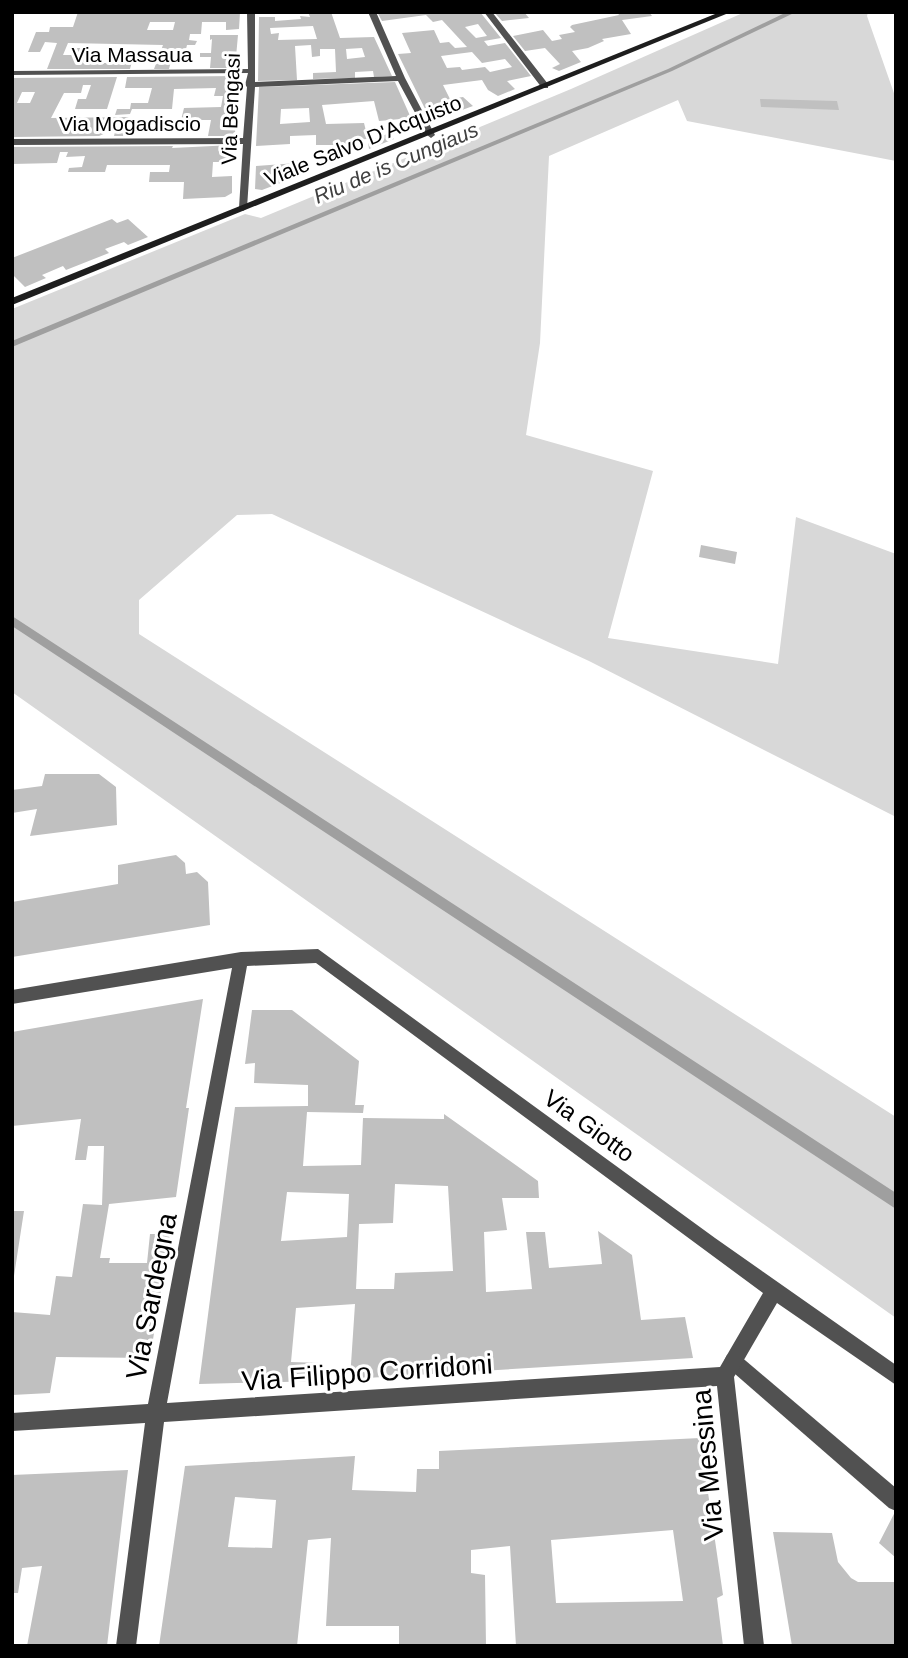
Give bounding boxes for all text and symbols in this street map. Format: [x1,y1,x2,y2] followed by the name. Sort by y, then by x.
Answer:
[71,43,193,66] street label: Via Massaua
[217,53,244,165] street label: Via Bengasi
[261,90,465,191] street label: Viale Salvo D'Acquisto
[59,112,201,135] street label: Via Mogadiscio
[310,117,482,208] water label: Riu de is Cungiaus
[539,1084,640,1167] street label: Via Giotto
[120,1210,183,1382] street label: Via Sardegna
[240,1348,494,1397] street label: Via Filippo Corridoni
[685,1387,730,1542] street label: Via Messina

